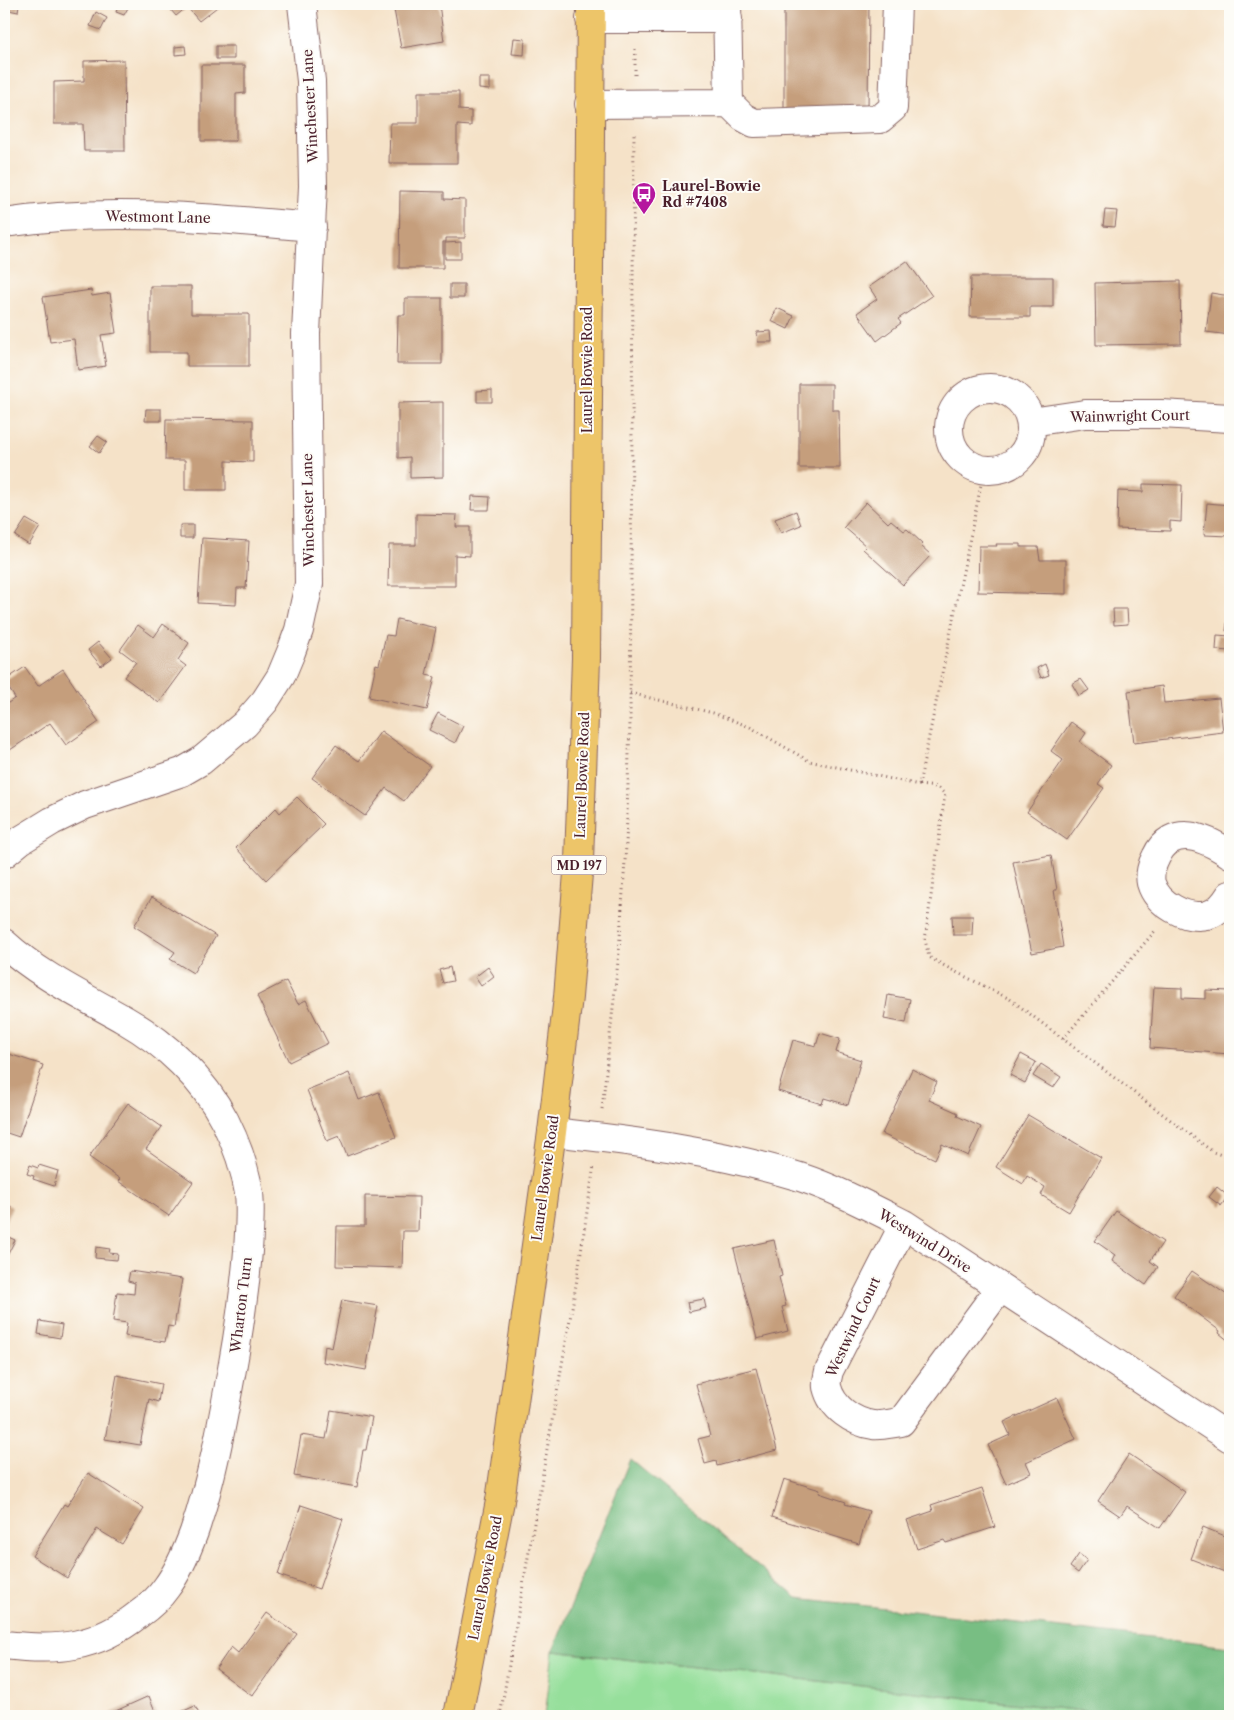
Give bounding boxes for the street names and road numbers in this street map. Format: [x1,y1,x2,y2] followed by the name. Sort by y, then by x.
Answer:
[298,49,322,164] street label: Winchester Lane
[104,207,211,227] street label: Westmont Lane
[578,306,596,433] street label: Laurel Bowie Road
[1069,406,1190,426] street label: Wainwright Court
[298,453,318,568] street label: Winchester Lane
[571,711,593,839] street label: Laurel Bowie Road
[552,856,606,874] road number: MD 197
[527,1114,563,1242] street label: Laurel Bowie Road
[874,1205,975,1277] street label: Westwind Drive
[226,1256,256,1355] street label: Wharton Turn
[821,1274,884,1381] street label: Westwind Court
[464,1514,506,1642] street label: Laurel Bowie Road

